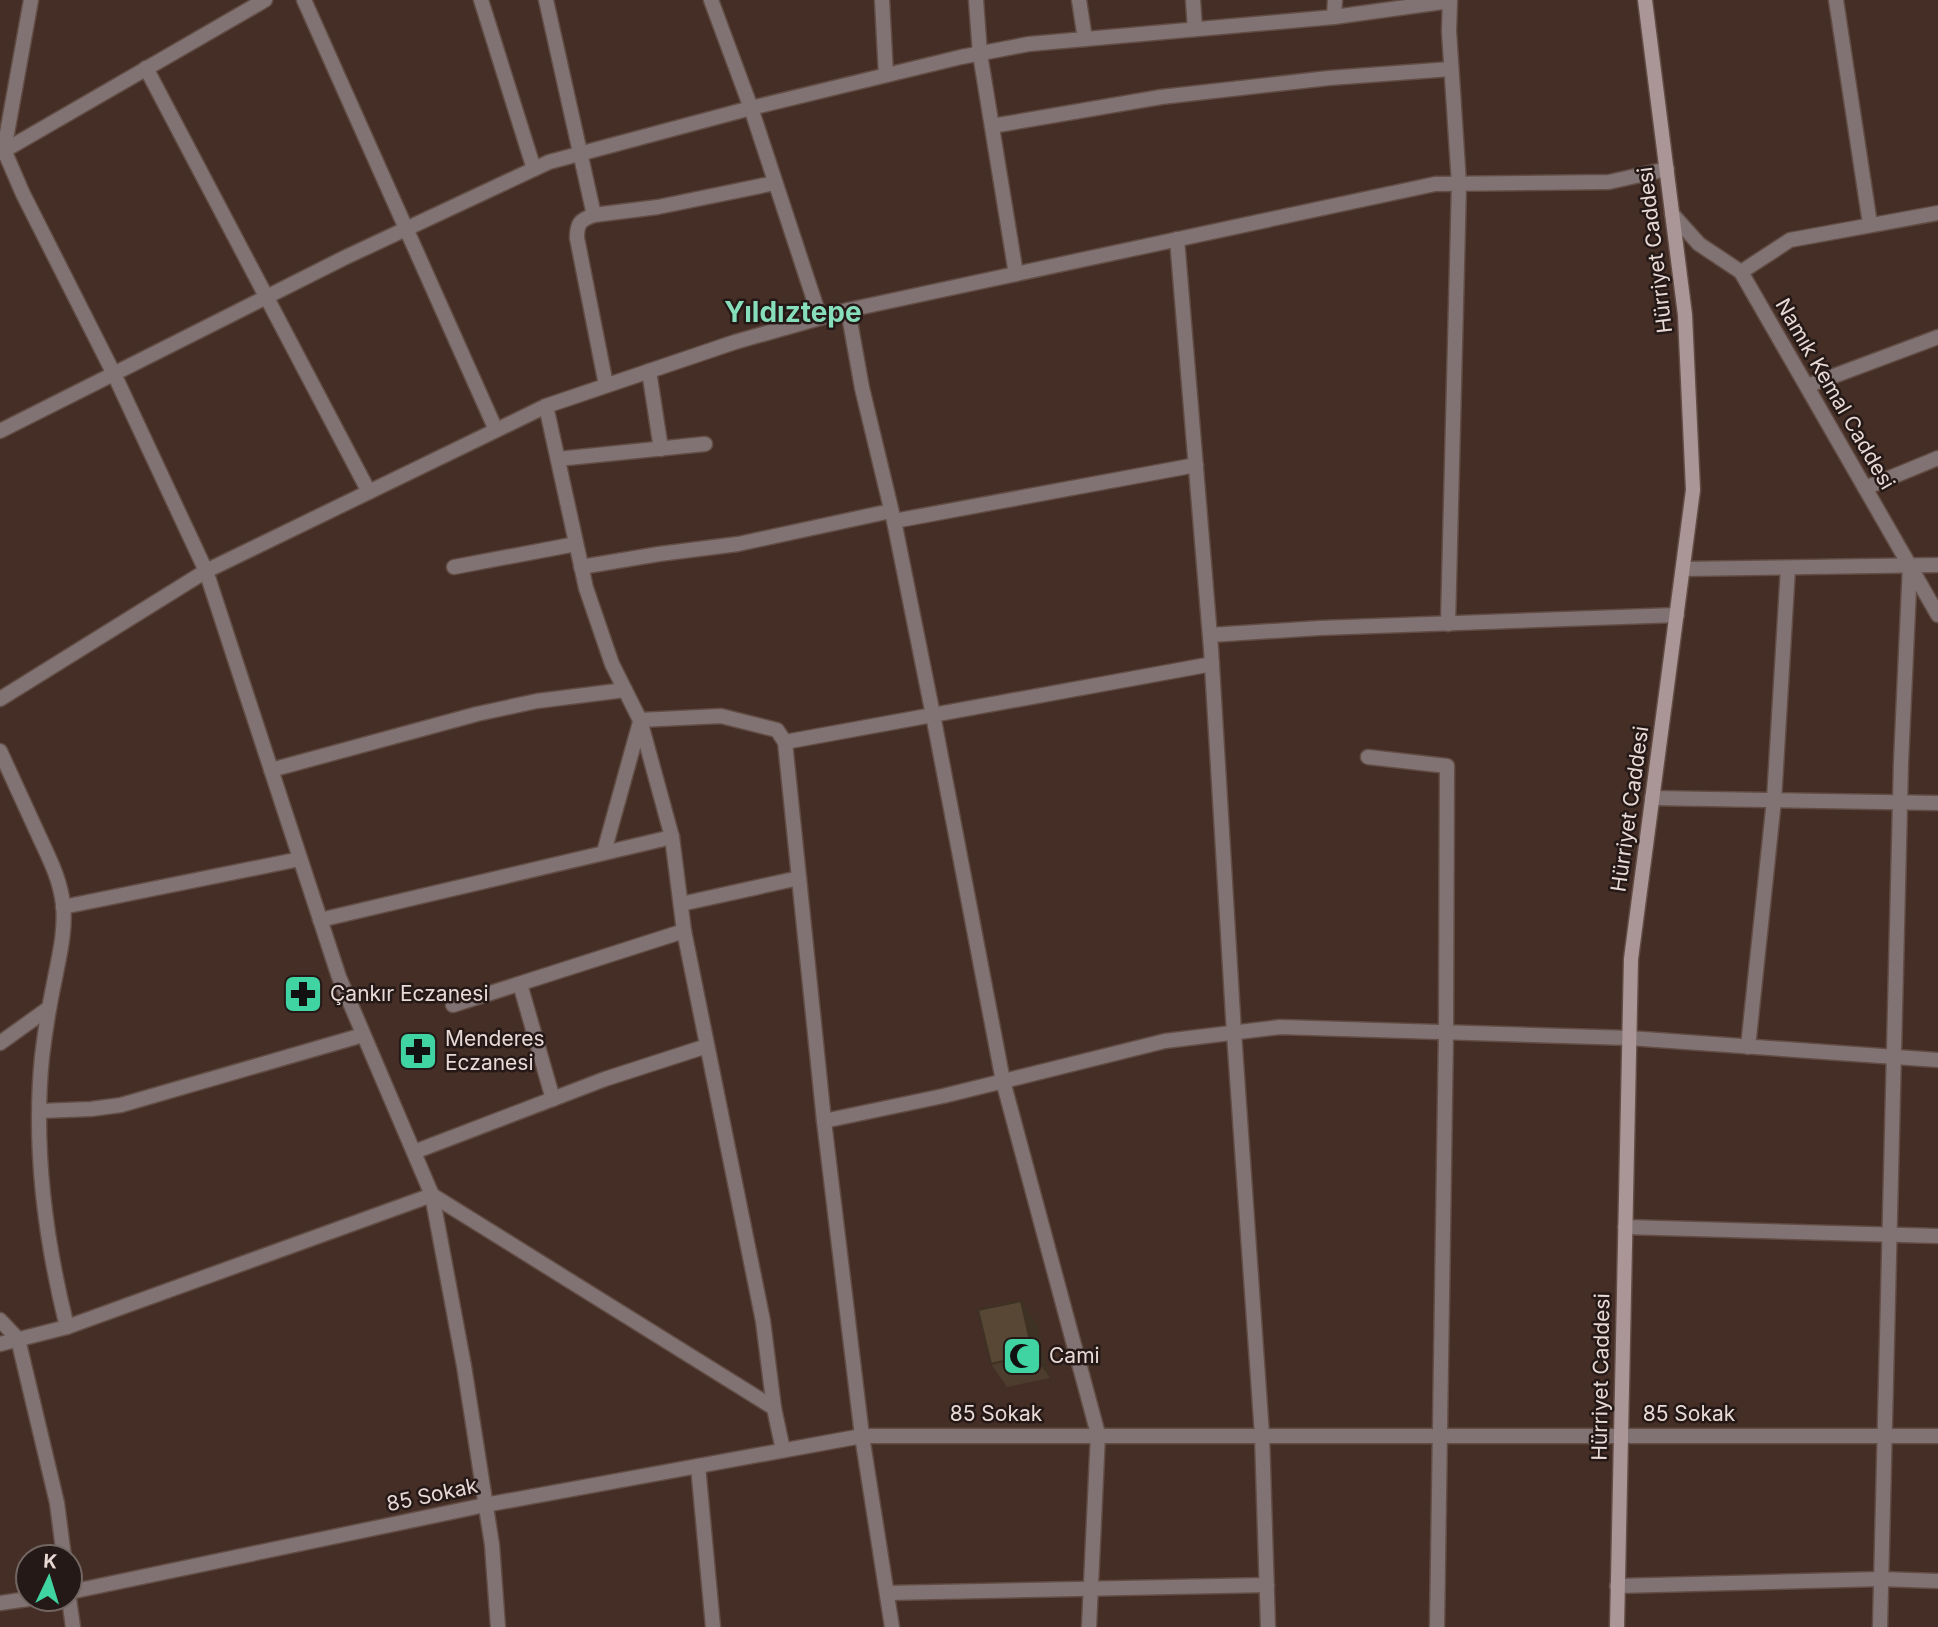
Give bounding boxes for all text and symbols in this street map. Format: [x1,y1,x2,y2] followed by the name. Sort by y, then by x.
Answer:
[1632,166,1677,335] street label: Hürriyet Caddesi
[1770,294,1900,494] street label: Namık Kemal Caddesi
[724,295,862,329] district label: Yıldıztepe
[1605,724,1654,893] street label: Hürriyet Caddesi
[282,973,324,1015] pharmacy icon: Çankır Eczanesi
[330,981,488,1006] place label: Çankır Eczanesi
[445,1026,545,1075] place label: Menderes Eczanesi
[397,1030,439,1072] pharmacy icon: Menderes Eczanesi
[1587,1293,1614,1461] street label: Hürriyet Caddesi
[1001,1335,1043,1377] mosque icon: Cami
[1049,1343,1100,1368] place label: Cami
[950,1401,1043,1426] street label: 85 Sokak
[1643,1401,1736,1426] street label: 85 Sokak
[384,1473,480,1516] street label: 85 Sokak
[14,1543,84,1613] north arrow
[43,1550,58,1574] text: K

